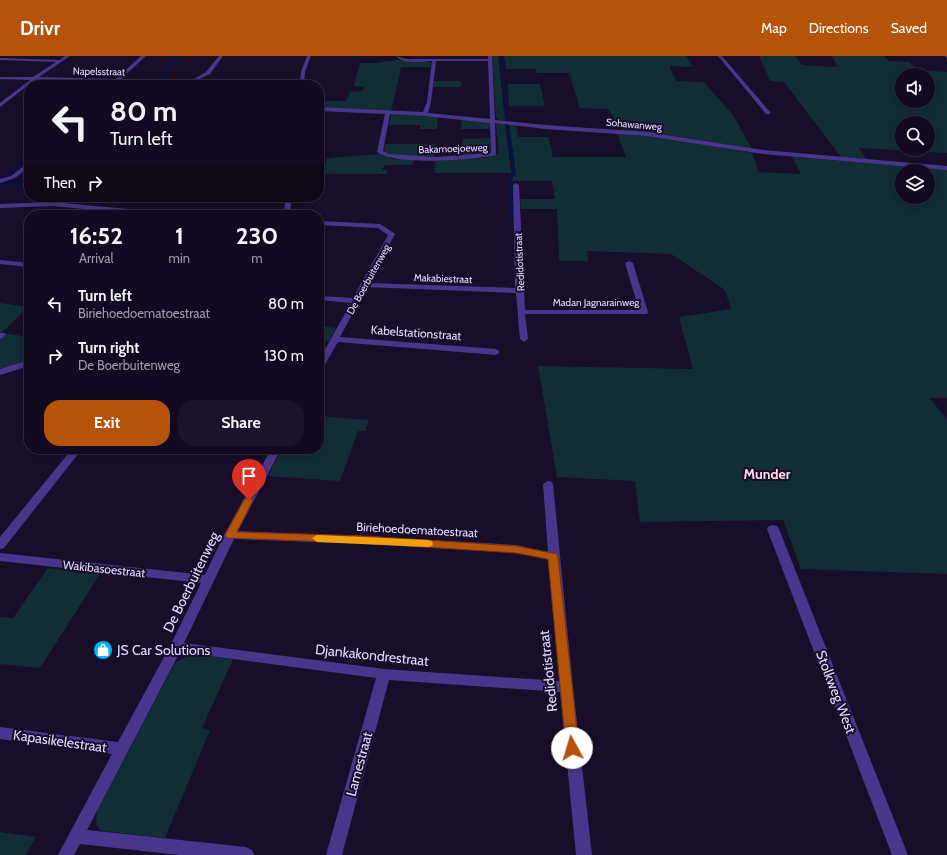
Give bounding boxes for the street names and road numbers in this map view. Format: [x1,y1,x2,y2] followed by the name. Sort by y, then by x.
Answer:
[73,65,126,78] street label: Napelsstraat
[605,116,664,134] street label: Sohawanweg
[418,141,489,156] street label: Bakamoejoeweg
[511,232,528,292] street label: Redidotistraat
[344,241,394,317] street label: De Boerbuitenweg
[414,271,473,286] street label: Makabiestraat
[553,296,640,309] street label: Madan Jagnarainweg
[370,322,462,343] street label: Kabelstationstraat
[356,519,478,540] street label: Biriehoedoematoestraat
[159,528,224,635] street label: De Boerbuitenweg
[62,557,146,580] street label: Wakibasoestraat
[535,629,561,713] street label: Redidotistraat
[314,640,430,670] street label: Djankakondrestraat
[812,648,860,736] street label: Stolkweg West
[12,726,108,757] street label: Kapasikelestraat
[342,730,376,798] street label: Lamestraat

